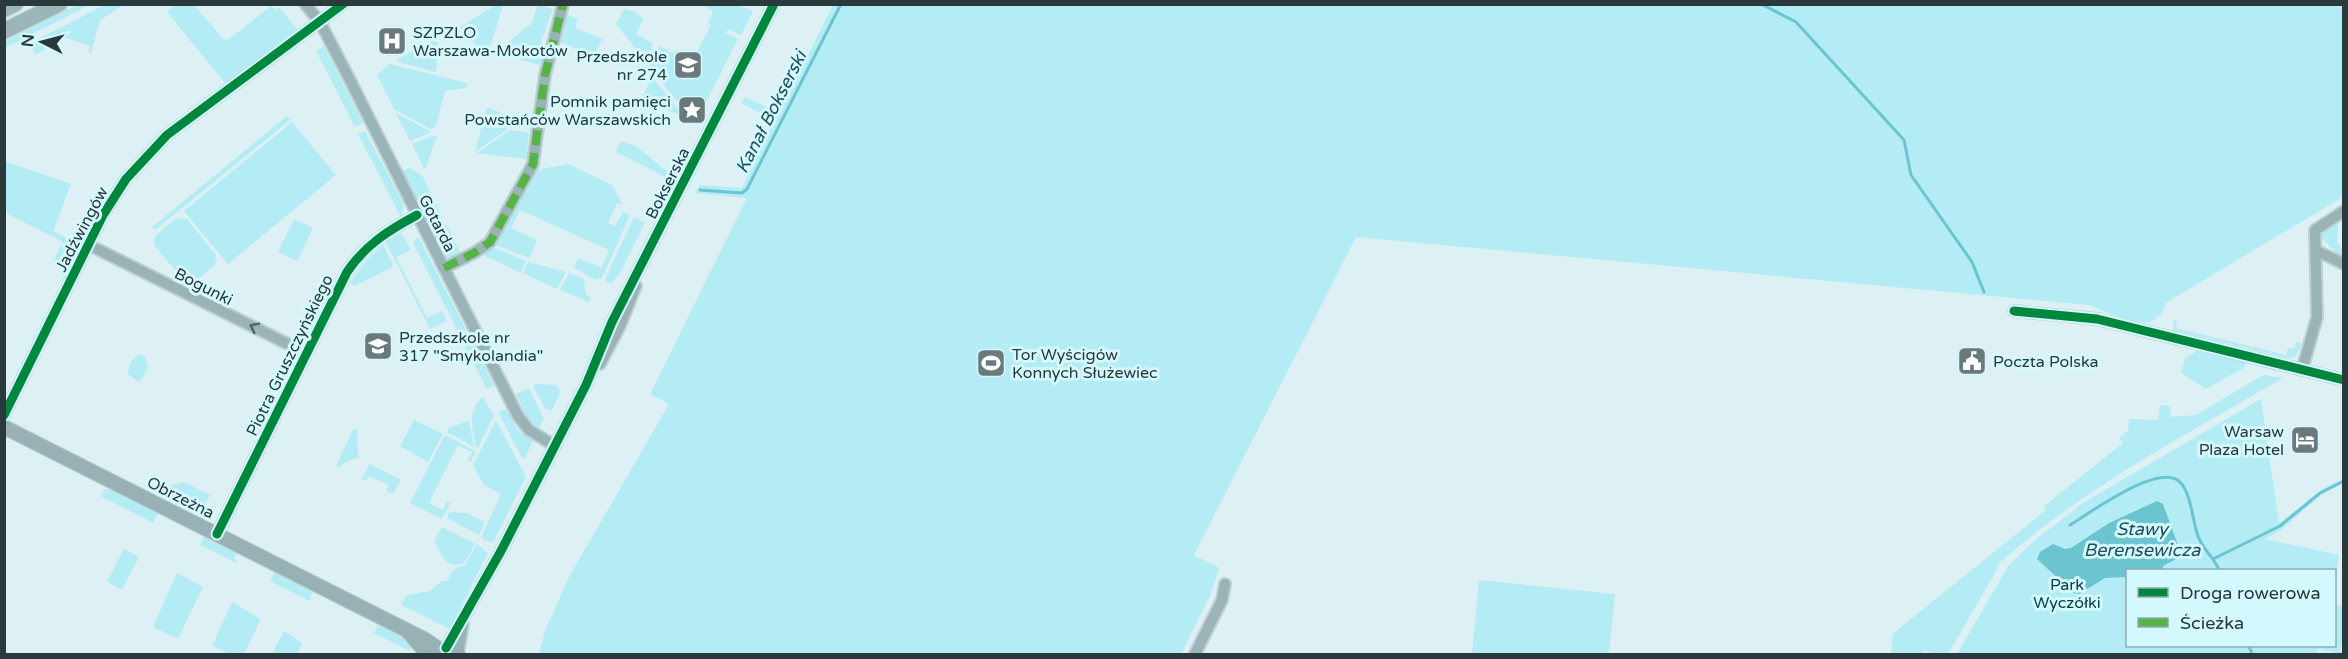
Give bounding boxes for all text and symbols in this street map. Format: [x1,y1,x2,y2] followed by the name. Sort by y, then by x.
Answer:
[12,12,72,72] north arrow
[413,23,568,61] place label: SZPZLO Warszawa-Mokotów
[376,25,408,57] hospital icon: SZPZLO Warszawa-Mokotów
[17,33,39,48] text: N
[731,45,812,177] water label: Kanał Bokserski
[576,47,667,85] place label: Przedszkole nr 274
[672,49,704,81] school or university icon: Przedszkole nr 274
[464,92,671,130] place label: Pomnik pamięci Powstańców Warszawskich
[676,94,708,126] place icon: Pomnik pamięci Powstańców Warszawskich
[641,144,694,223] street label: Bokserska
[51,183,113,275] street label: Jadźwingów
[414,191,460,256] street label: Gotarda
[171,264,236,310] street label: Bogunki
[242,271,338,440] street label: Piotra Gruszczyńskiego
[249,323,260,334] one-way arrow
[399,328,543,366] place label: Przedszkole nr 317 "Smykolandia"
[362,330,394,362] school or university icon: Przedszkole nr 317 "Smykolandia"
[1012,345,1158,383] place label: Tor Wyścigów Konnych Służewiec
[1956,345,1988,377] public building icon: Poczta Polska
[975,347,1007,379] sports icon: Tor Wyścigów Konnych Służewiec
[1993,352,2099,372] place label: Poczta Polska
[2199,422,2284,460] place label: Warsaw Plaza Hotel
[2289,424,2321,456] hotel icon: Warsaw Plaza Hotel
[144,472,218,523] street label: Obrzeżna
[2084,518,2201,561] water label: Stawy Berensewicza
[2126,569,2336,647] legend
[2033,575,2101,613] park label: Park Wyczółki
[2180,582,2321,604] text: Droga rowerowa
[2180,612,2244,634] text: Ścieżka

